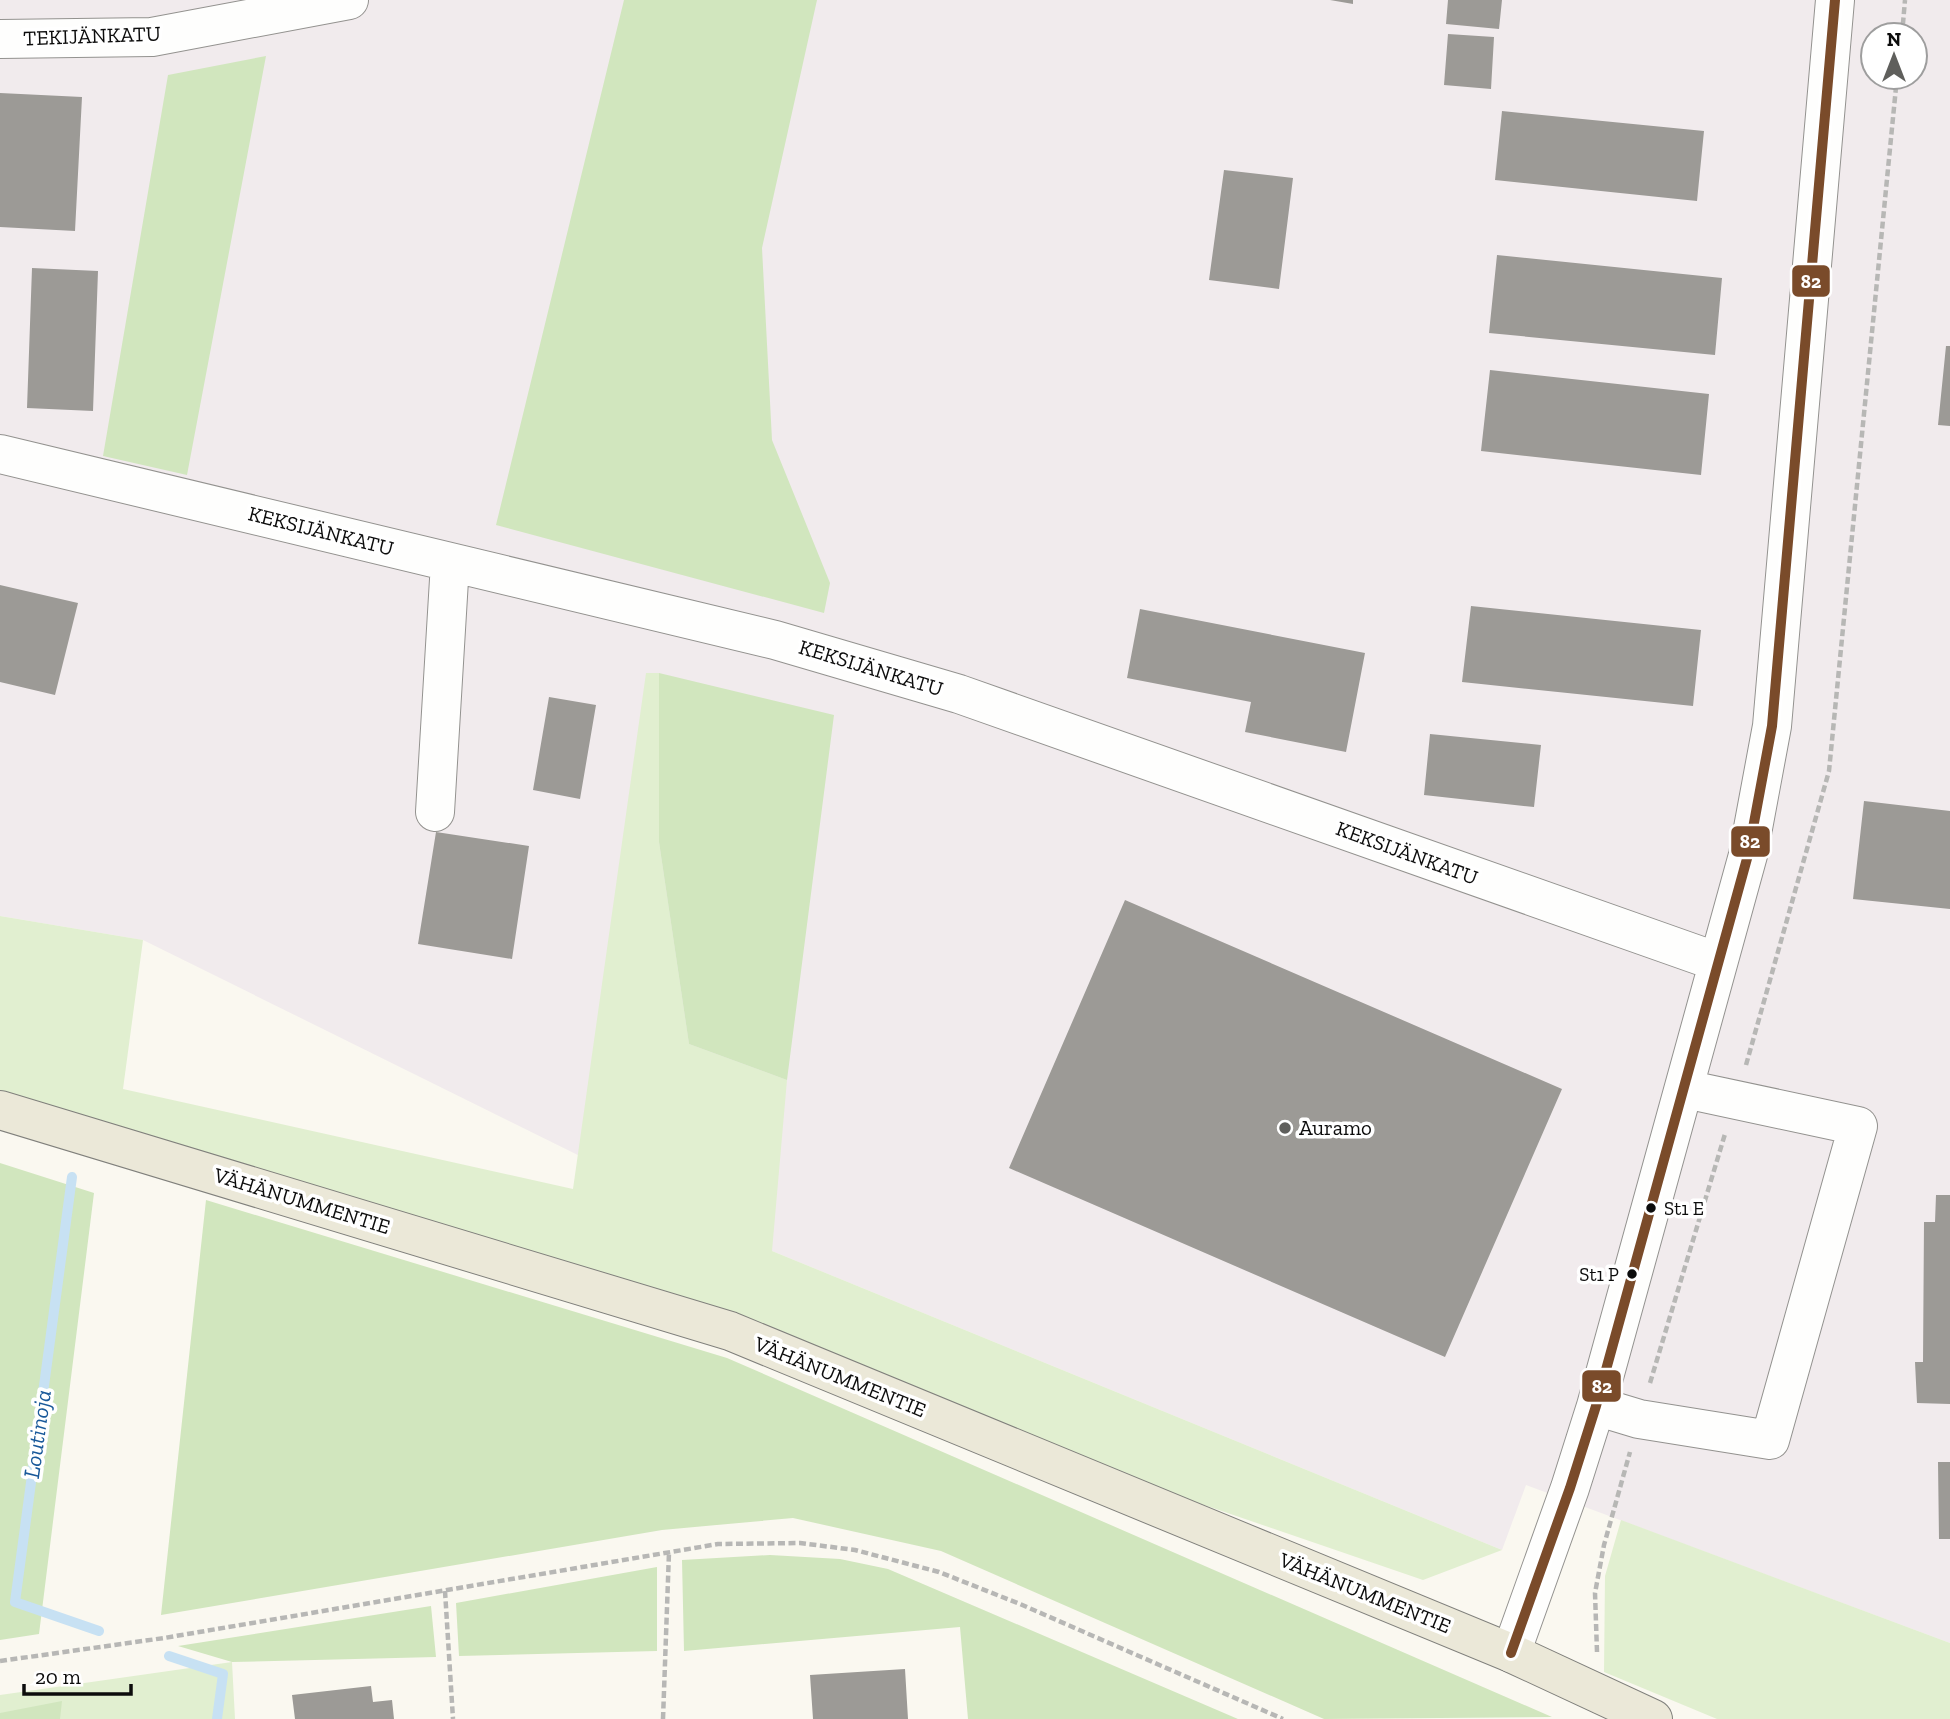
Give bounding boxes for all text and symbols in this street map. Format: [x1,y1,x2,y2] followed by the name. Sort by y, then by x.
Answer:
[23,21,161,50] street label: TEKIJÄNKATU
[1859,21,1929,91] north arrow
[1887,28,1901,51] text: N
[1791,264,1831,298] line badge: 82
[1801,270,1821,293] text: 82
[246,500,397,561] street label: KEKSIJÄNKATU
[796,634,946,701] street label: KEKSIJÄNKATU
[1333,815,1482,890] street label: KEKSIJÄNKATU
[1730,825,1771,858] line badge: 82
[1740,830,1760,853] text: 82
[1299,1115,1372,1140] place label: Auramo
[1277,1120,1293,1136] marker: Auramo
[210,1162,393,1239] street label: VÄHÄNUMMENTIE
[1664,1197,1704,1220] place label: St1 E
[1644,1201,1658,1215] marker: St1 E
[1579,1263,1619,1286] place label: St1 P
[1625,1267,1639,1281] marker: St1 P
[750,1330,930,1422] street label: VÄHÄNUMMENTIE
[1581,1369,1622,1403] line badge: 82
[1592,1375,1612,1398] text: 82
[17,1388,57,1480] water label: Loutinoja
[1275,1546,1455,1638] street label: VÄHÄNUMMENTIE
[24,1652,131,1696] scale bar
[35,1664,81,1689] text: 20 m

